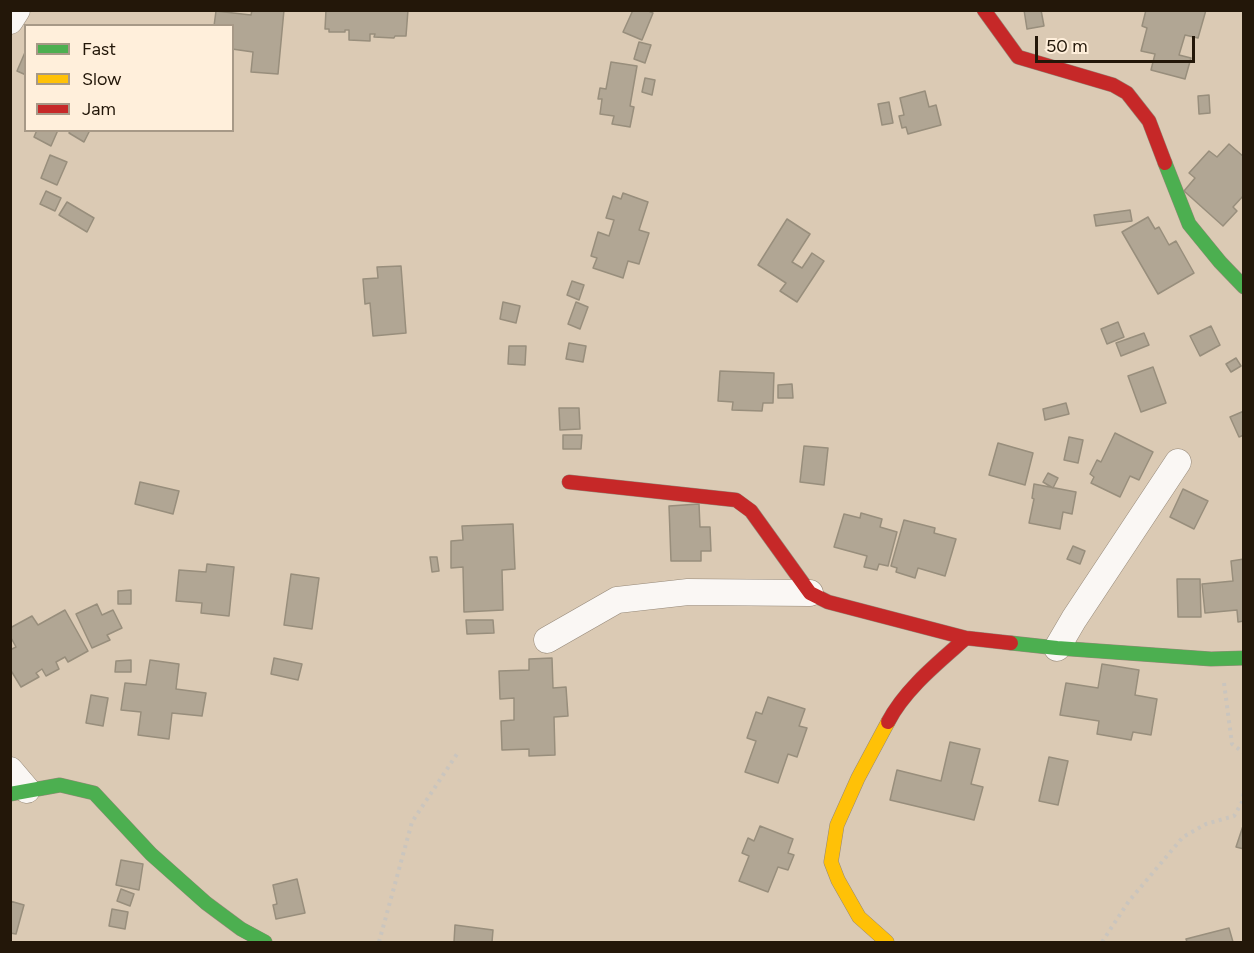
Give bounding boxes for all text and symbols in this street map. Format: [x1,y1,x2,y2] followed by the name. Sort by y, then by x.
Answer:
[24,24,234,132] legend
[1038,24,1198,62] scale bar
[1046,35,1088,57] text: 50 m
[82,38,116,60] text: Fast
[82,68,121,90] text: Slow
[82,98,116,120] text: Jam

